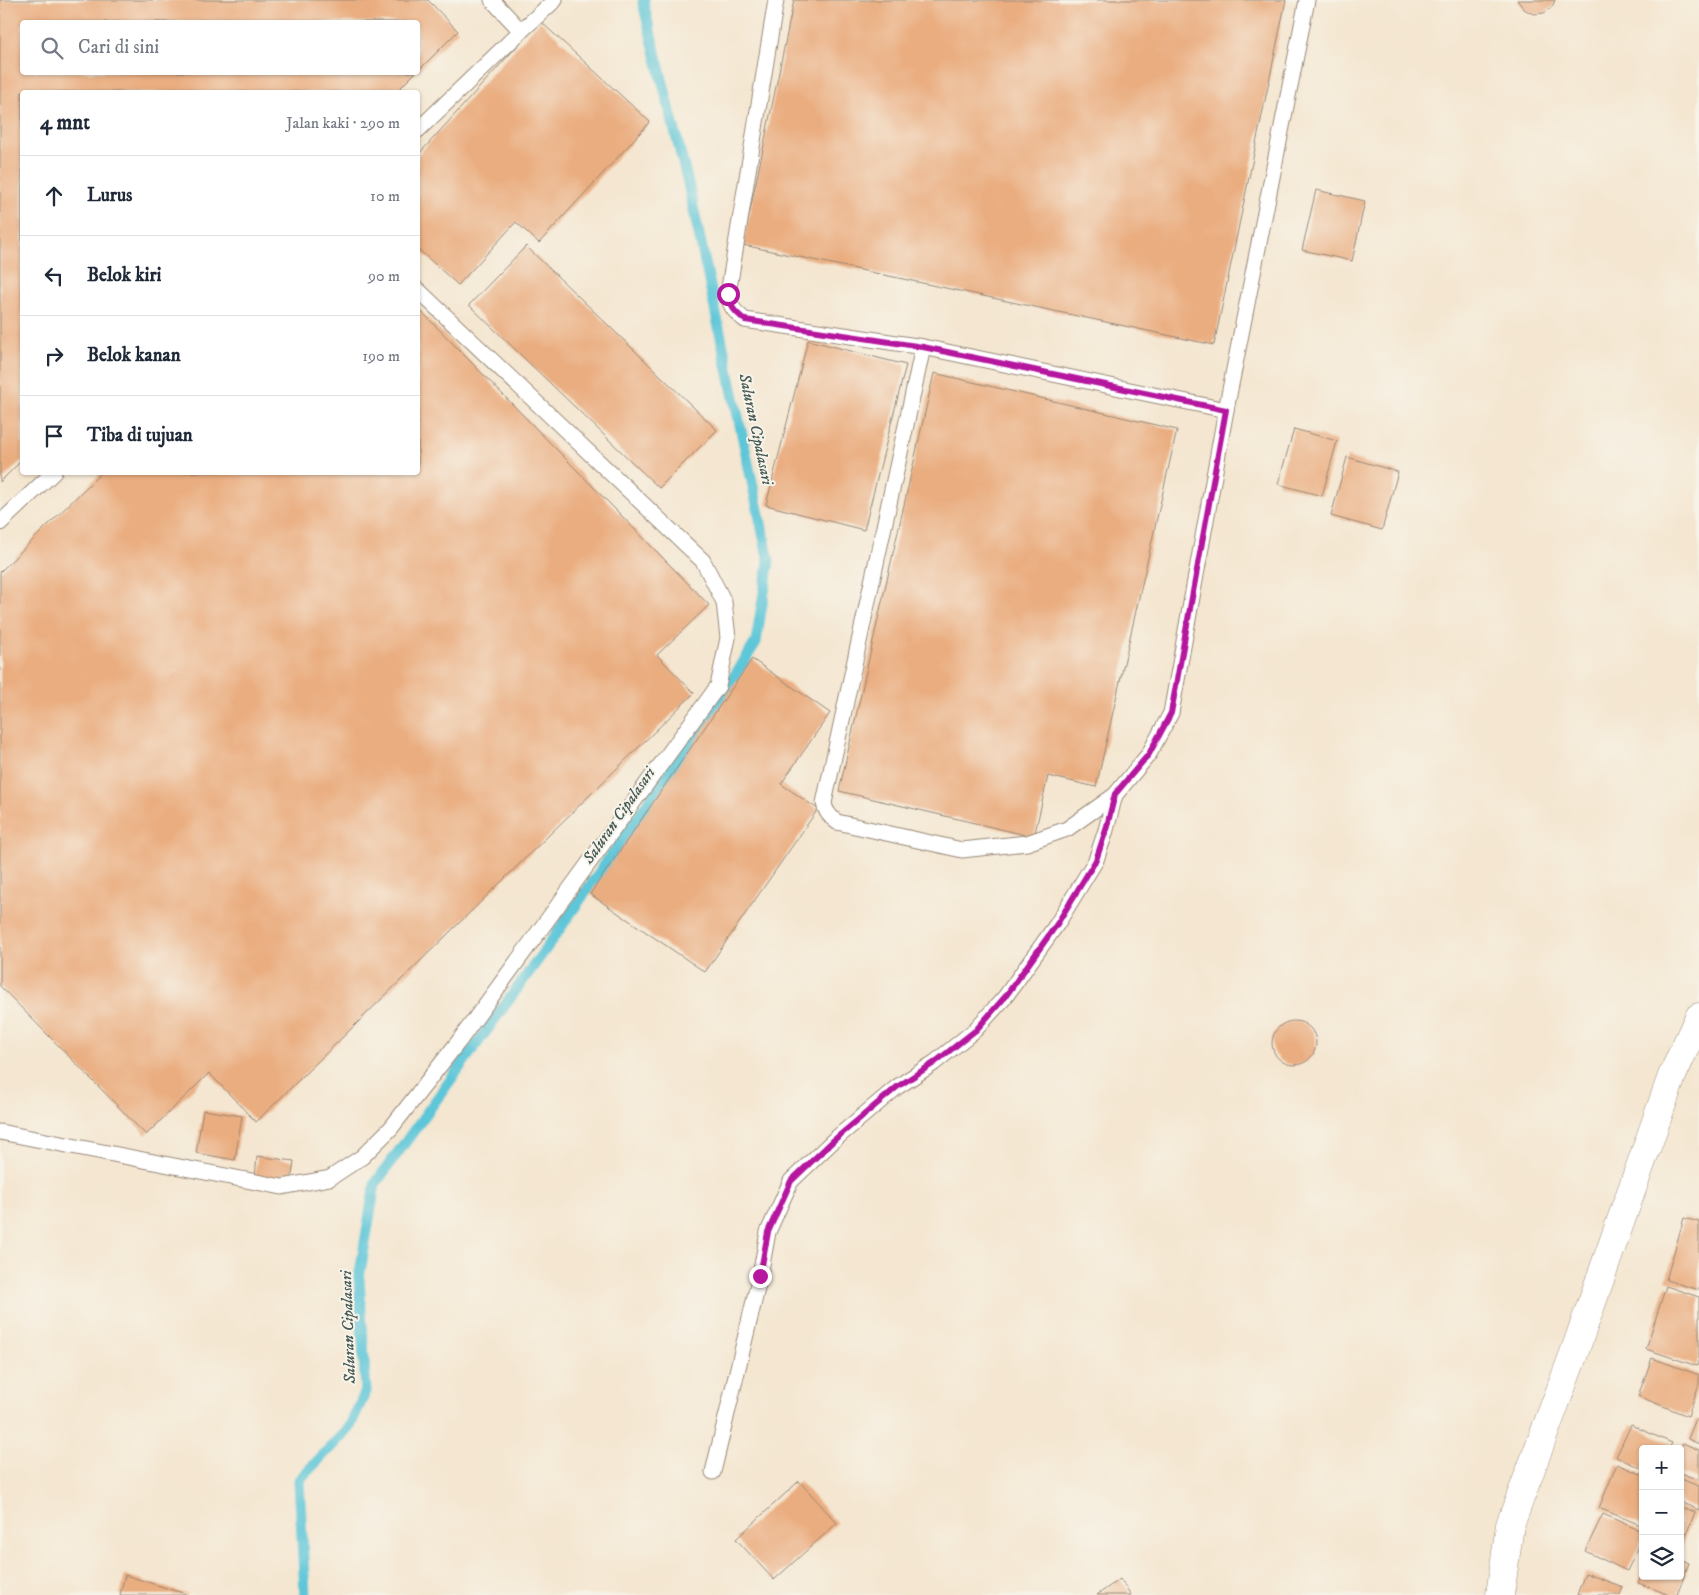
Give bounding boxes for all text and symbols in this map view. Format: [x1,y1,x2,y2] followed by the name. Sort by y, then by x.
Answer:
[20,20,420,75] search box
[38,34,66,62] icon: search
[78,36,159,59] text: Cari di sini
[40,110,90,136] text: 4 mnt
[286,113,400,133] text: Jalan kaki · 290 m
[40,182,68,210] icon: ahead
[87,184,132,207] text: Lurus
[370,186,400,206] text: 10 m
[40,262,68,290] icon: left
[87,264,161,287] text: Belok kiri
[368,266,400,286] text: 90 m
[717,283,740,306] route start
[40,342,68,370] icon: right
[87,344,181,367] text: Belok kanan
[362,346,400,366] text: 190 m
[734,371,778,487] water label: Saluran Cipalasari
[40,422,68,450] icon: arrive
[87,424,193,447] text: Tiba di tujuan
[578,763,660,869] water label: Saluran Cipalasari
[749,1265,772,1288] route end
[336,1269,360,1385] water label: Saluran Cipalasari
[1639,1445,1684,1580] map controls
[1639,1445,1684,1490] button: +
[1639,1490,1684,1535] button: −
[1639,1535,1684,1580] button: layers

